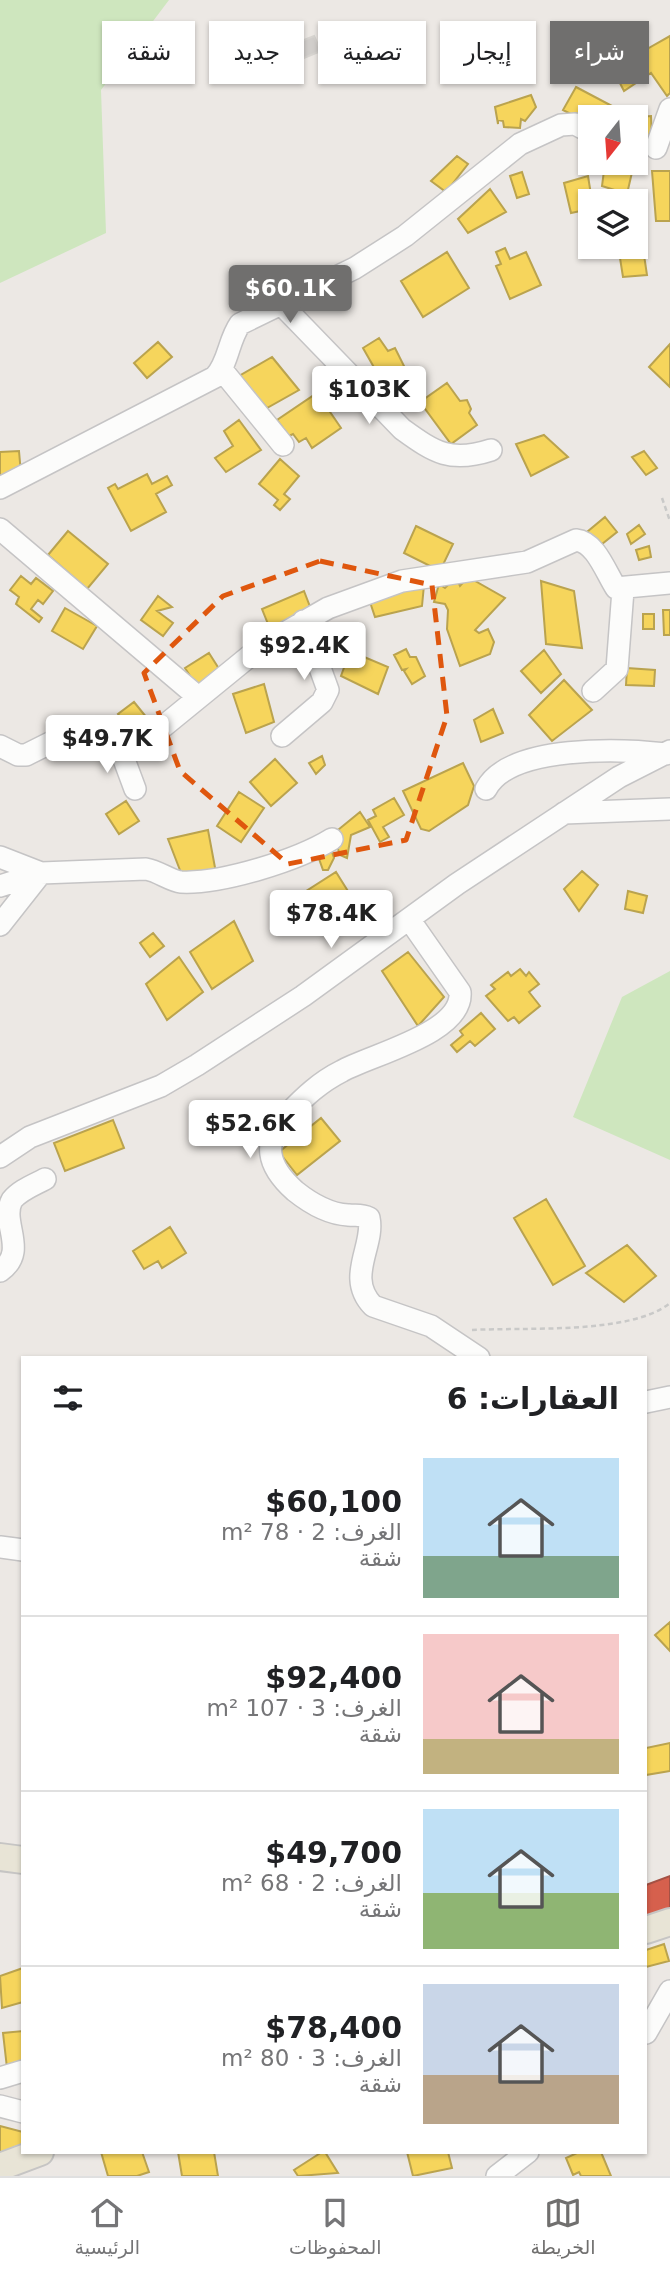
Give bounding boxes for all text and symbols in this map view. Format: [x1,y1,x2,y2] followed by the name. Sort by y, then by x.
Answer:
[102,21,195,84] chip: شقة
[209,21,304,84] chip: جديد
[318,21,426,84] chip: تصفية
[440,21,536,84] chip: إيجار
[550,21,649,84] chip: شراء
[578,105,648,175] north arrow
[578,105,648,259] map controls
[578,189,648,259] button: layers
[233,266,347,325] pin: $60.1K
[245,275,335,301] text: $60.1K
[320,366,418,426] pin: $103K
[328,376,410,402] text: $103K
[247,622,361,682] pin: $92.4K
[259,632,349,658] text: $92.4K
[50,716,164,775] pin: $49.7K
[62,725,152,751] text: $49.7K
[274,890,388,950] pin: $78.4K
[286,900,376,926] text: $78.4K
[193,1100,307,1160] pin: $52.6K
[205,1110,295,1136] text: $52.6K
[49,1379,87,1417] icon: filters
[447,1381,619,1416] text: العقارات: 6
[265,1484,402,1519] text: $60,100
[479,1486,563,1570] icon: home
[221,1519,402,1545] text: الغرف: 2 · 78 m²
[359,1545,402,1571] text: شقة
[265,1660,402,1695] text: $92,400
[479,1662,563,1746] icon: home
[206,1695,402,1721] text: الغرف: 3 · 107 m²
[359,1721,402,1747] text: شقة
[265,1835,402,1870] text: $49,700
[479,1837,563,1921] icon: home
[221,1870,402,1896] text: الغرف: 2 · 68 m²
[359,1896,402,1922] text: شقة
[265,2010,402,2045] text: $78,400
[479,2012,563,2096] icon: home
[221,2045,402,2071] text: الغرف: 3 · 80 m²
[359,2071,402,2097] text: شقة
[75,2194,140,2258] tab: الرئيسية
[289,2194,382,2258] tab: المحفوظات
[531,2194,595,2258] tab: الخريطة

